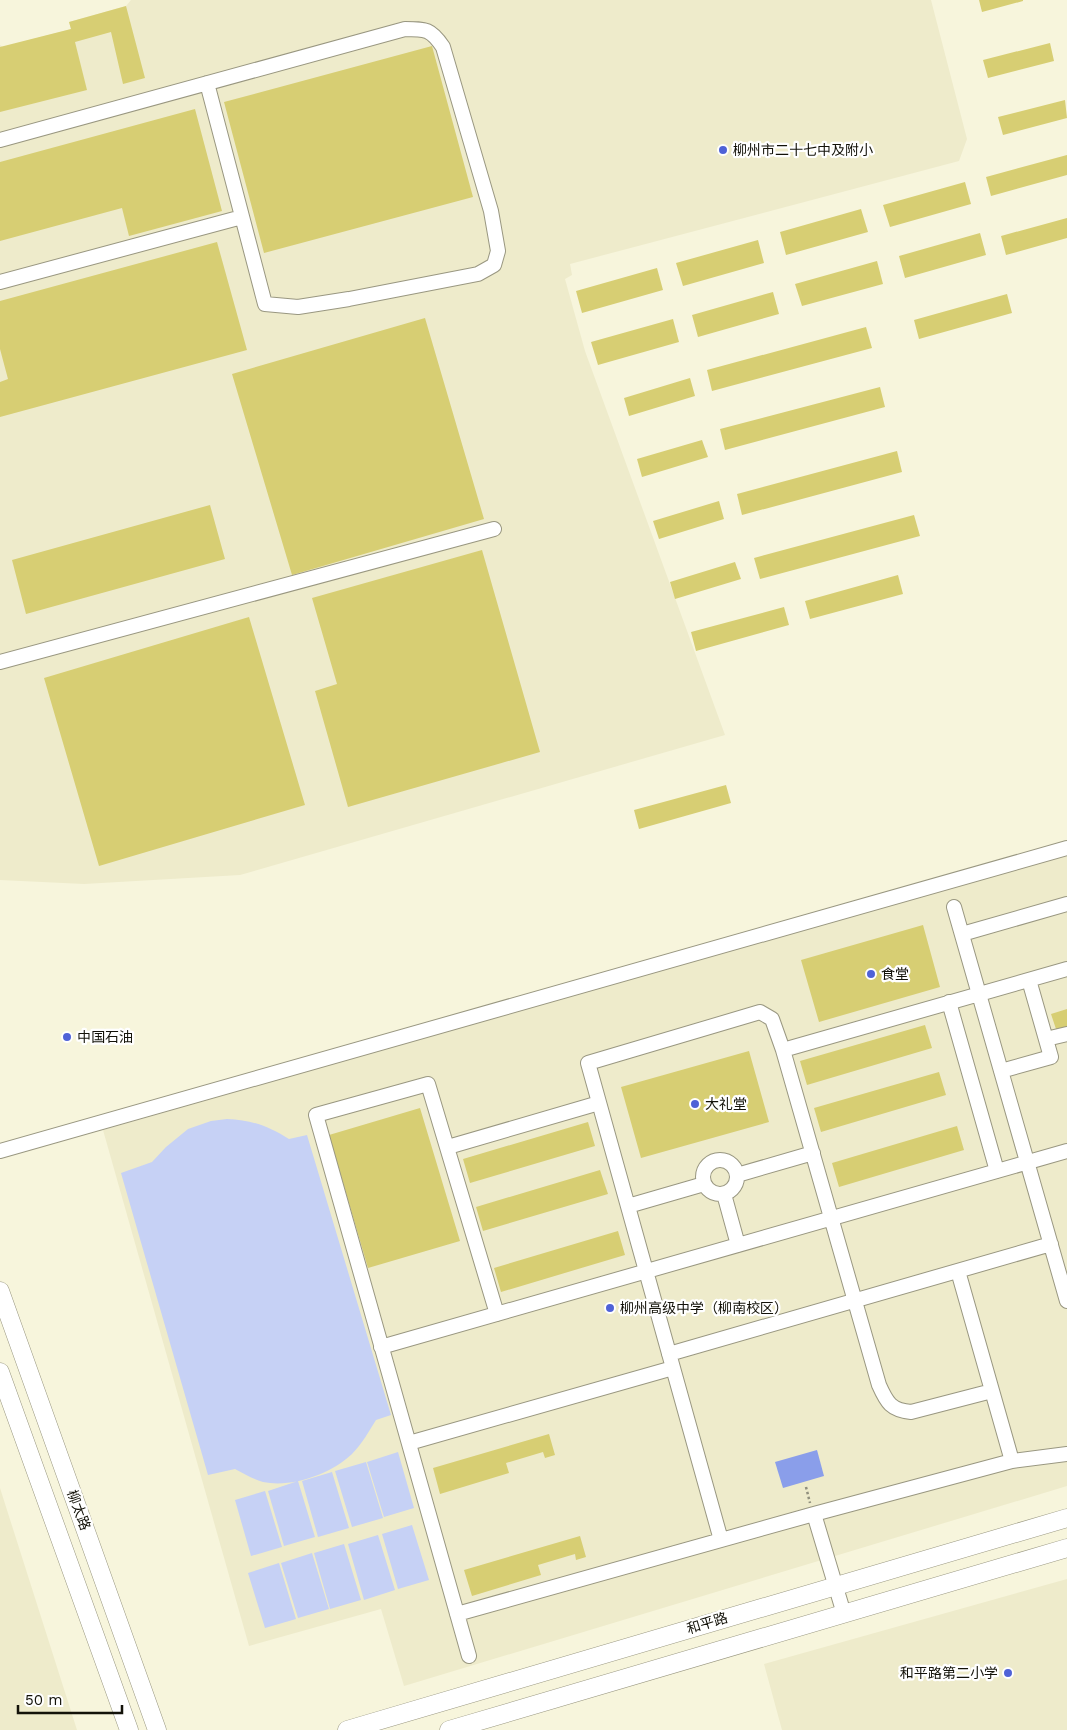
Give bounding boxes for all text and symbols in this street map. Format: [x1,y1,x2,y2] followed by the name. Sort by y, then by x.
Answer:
[733,142,873,158] place label: 柳州市二十七中及附小
[717,144,729,156] marker: 柳州市二十七中及附小
[881,966,909,982] place label: 食堂
[865,968,877,980] marker: 食堂
[77,1029,133,1045] place label: 中国石油
[61,1031,73,1043] marker: 中国石油
[705,1096,747,1112] place label: 大礼堂
[689,1098,701,1110] marker: 大礼堂
[620,1300,788,1316] place label: 柳州高级中学（柳南校区）
[604,1302,616,1314] marker: 柳州高级中学（柳南校区）
[64,1488,94,1532] street label: 柳太路
[685,1609,729,1637] street label: 和平路
[900,1665,998,1681] place label: 和平路第二小学
[1002,1667,1014,1679] marker: 和平路第二小学
[18,1682,121,1714] scale bar
[25,1691,62,1709] text: 50 m

